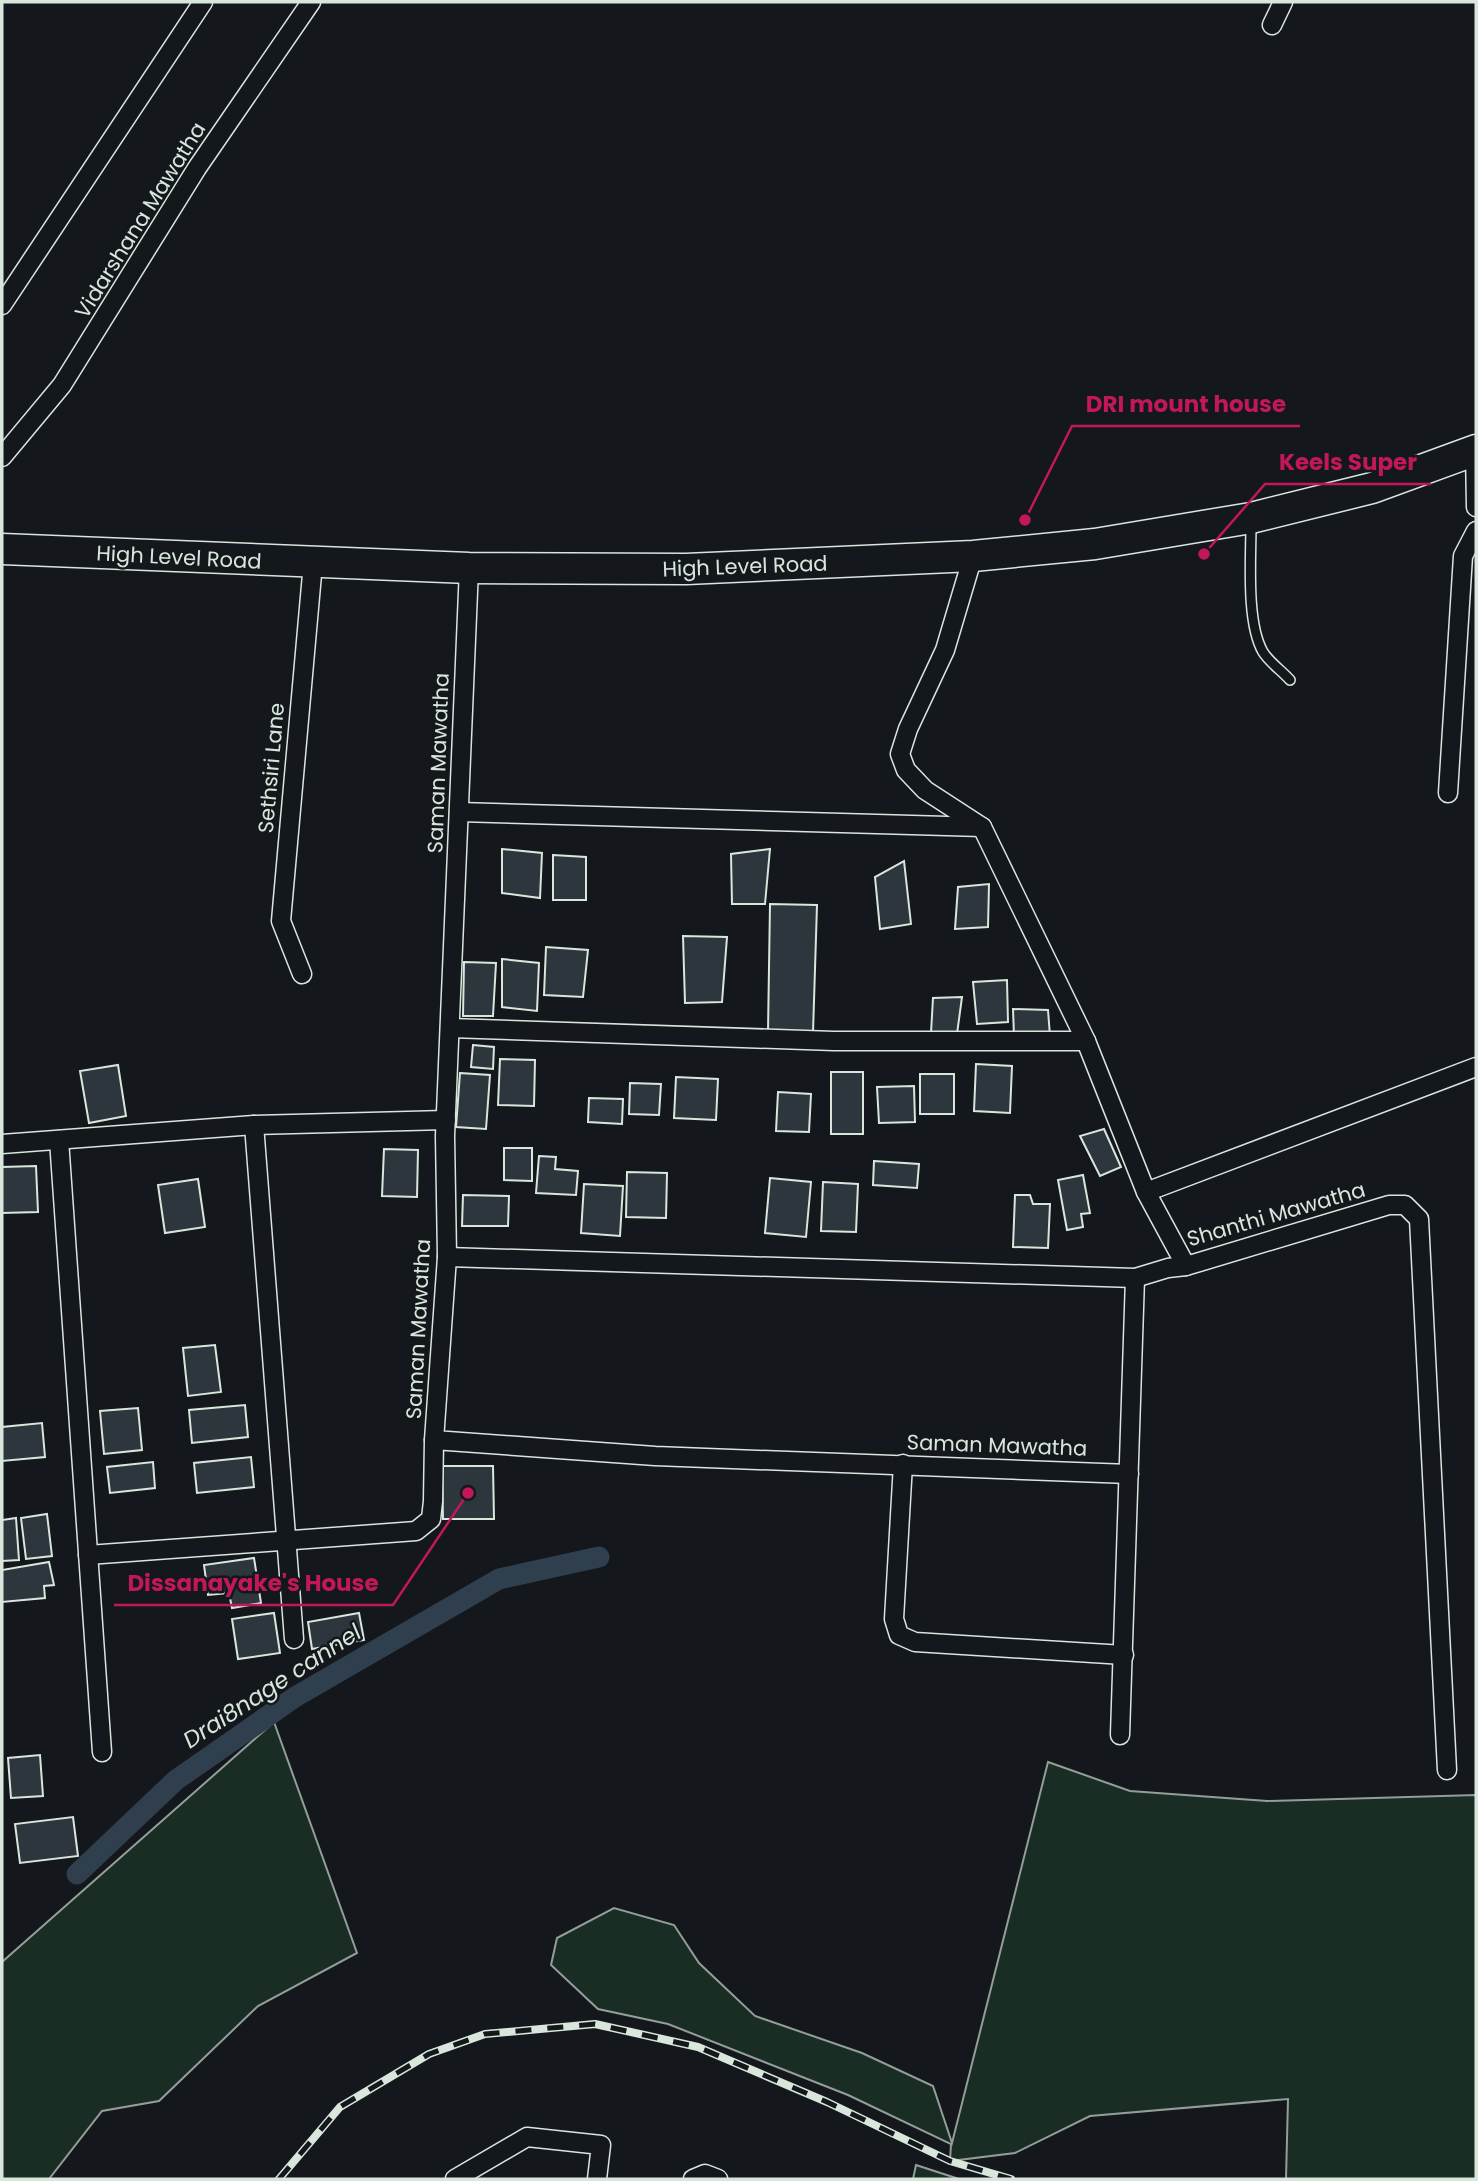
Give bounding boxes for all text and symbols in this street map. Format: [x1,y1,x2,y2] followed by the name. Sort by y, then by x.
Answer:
[68,116,212,324] street label: Vidarshana Mawatha
[1072,382,1300,426] callout: DRI mount house
[1086,388,1286,420] text: DRI mount house
[1265,440,1431,484] callout: Keels Super
[1279,446,1417,478] text: Keels Super
[96,538,262,576] street label: High Level Road
[662,549,828,583] street label: High Level Road
[420,672,456,854] street label: Saman Mawatha
[251,702,291,834] street label: Sethsiri Lane
[1183,1175,1369,1253] street label: Shanthi Mawatha
[399,1238,437,1420] street label: Saman Mawatha
[906,1427,1088,1463] street label: Saman Mawatha
[114,1561,393,1605] callout: Dissanayake's House
[127,1567,379,1599] text: Dissanayake's House
[177,1616,368,1756] water label: Drai8nage cannel

